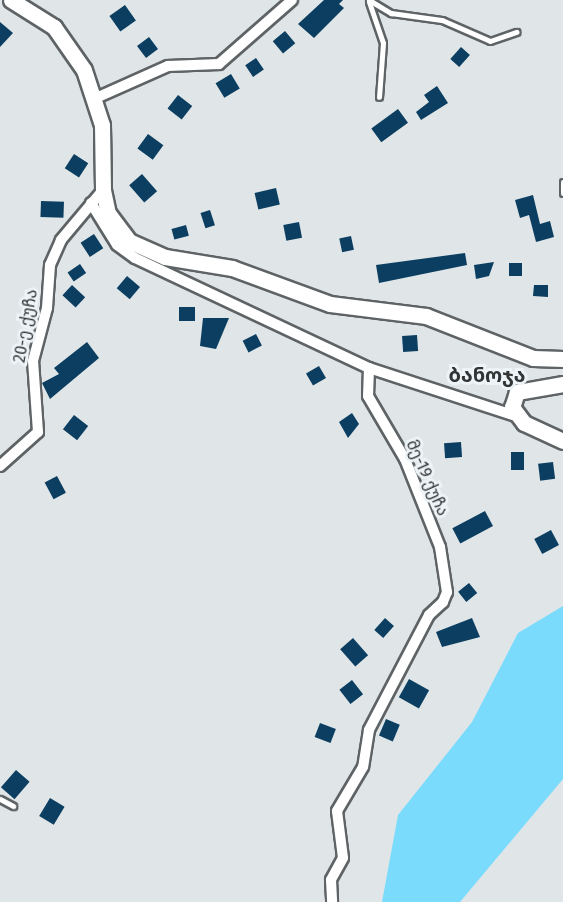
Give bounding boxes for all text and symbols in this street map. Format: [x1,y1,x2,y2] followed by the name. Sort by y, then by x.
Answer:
[10,288,42,364] street label: 20-ე ქუჩა
[448,363,526,387] district label: ბანოჯა
[402,437,452,519] street label: მე-19 ქუჩა

